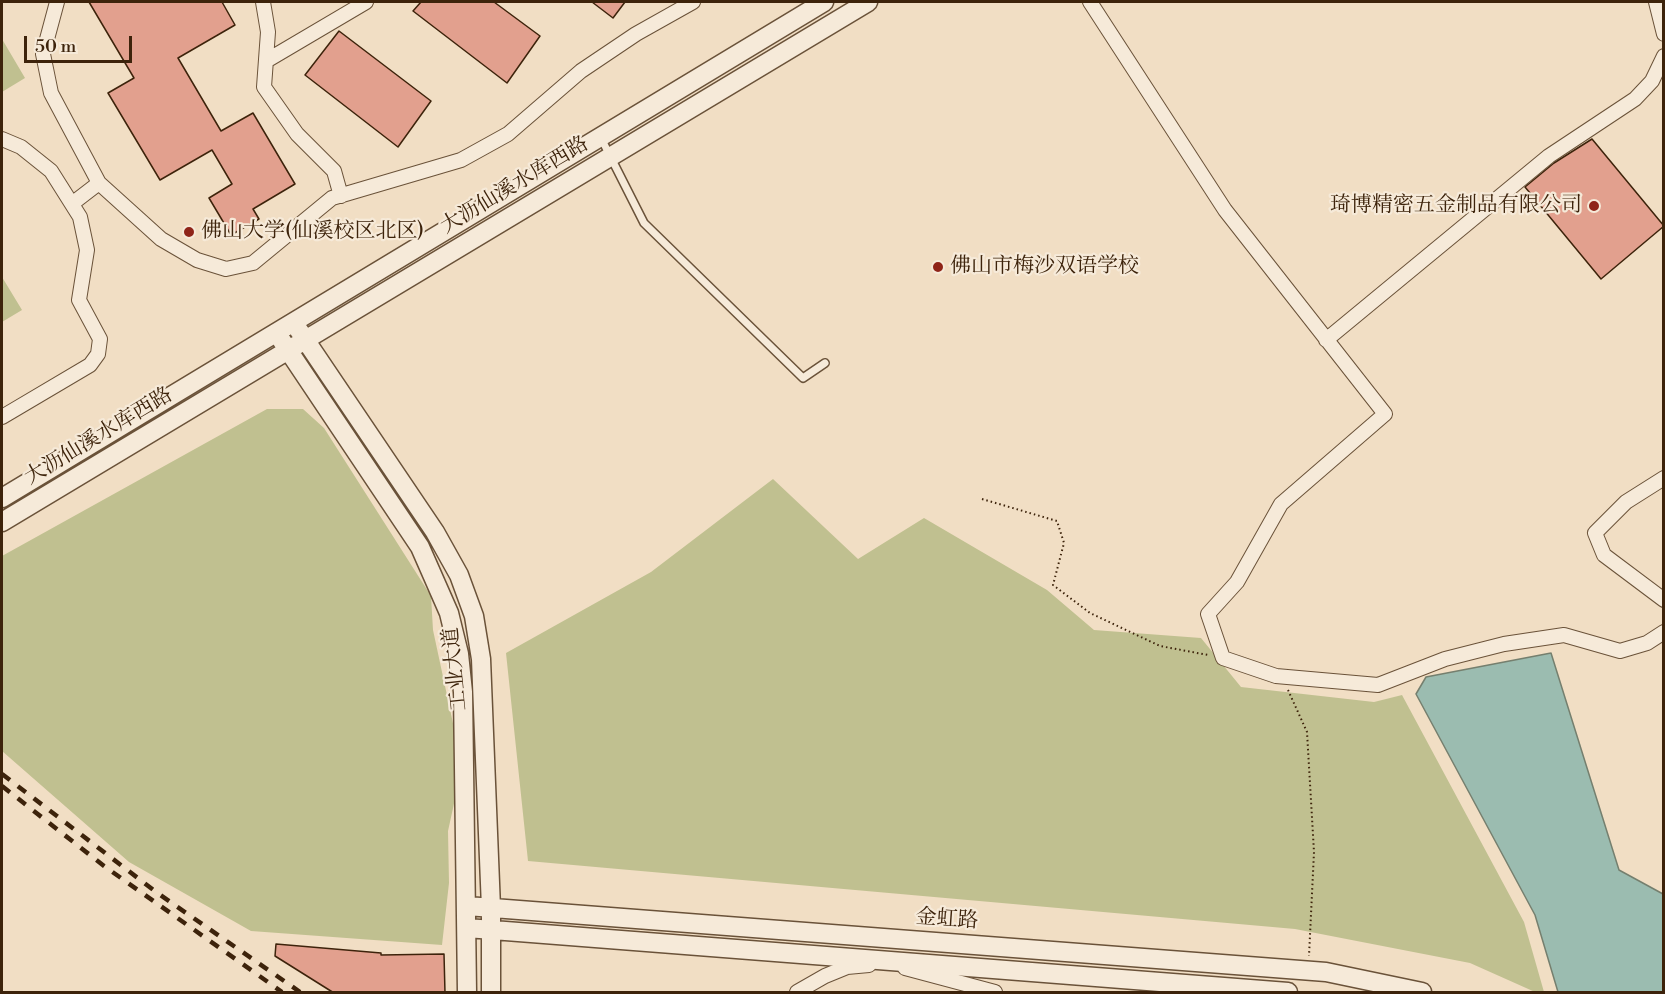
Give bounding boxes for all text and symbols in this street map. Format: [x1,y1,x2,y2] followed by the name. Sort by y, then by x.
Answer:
[27,24,135,62] scale bar
[35,35,76,58] text: 50 m
[437,132,593,240] street label: 大沥仙溪水库西路
[1330,193,1582,219] place label: 琦博精密五金制品有限公司
[1587,199,1601,213] marker: 琦博精密五金制品有限公司
[201,219,424,245] place label: 佛山大学(仙溪校区北区)
[182,225,196,239] marker: 佛山大学(仙溪校区北区)
[950,254,1139,280] place label: 佛山市梅沙双语学校
[931,260,945,274] marker: 佛山市梅沙双语学校
[21,383,177,491] street label: 大沥仙溪水库西路
[439,626,473,712] street label: 工业大道
[915,905,979,935] street label: 金虹路

